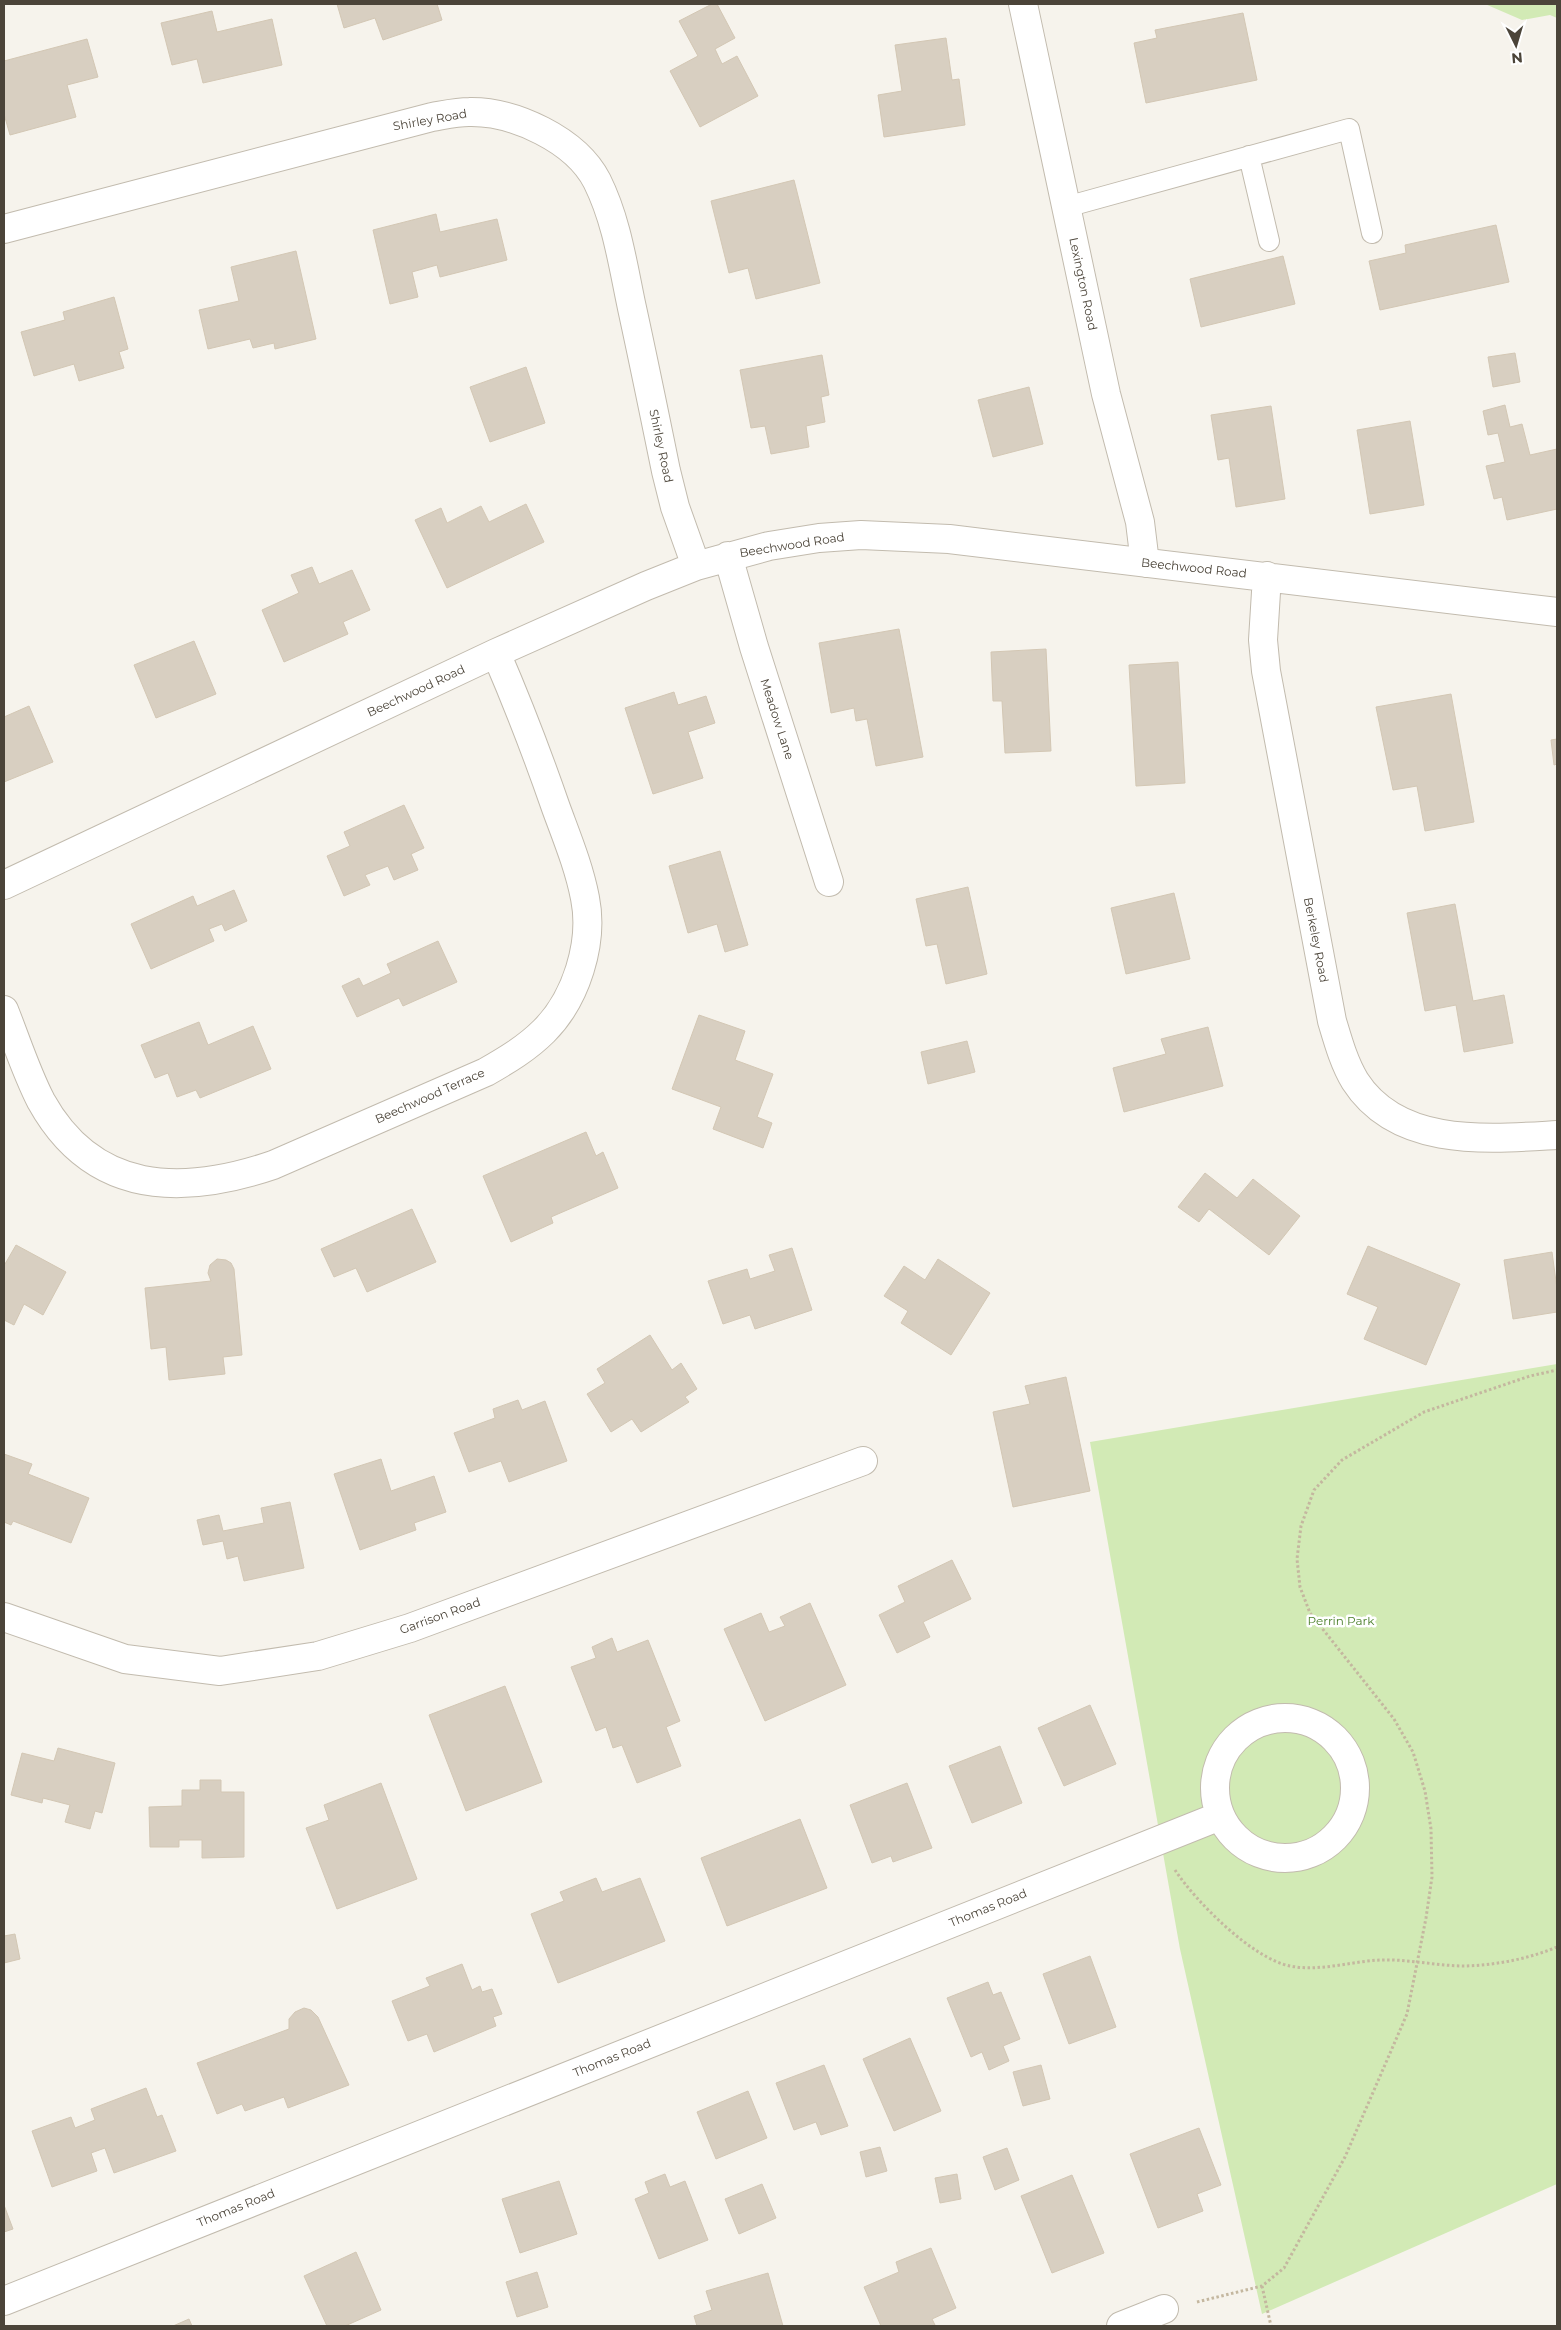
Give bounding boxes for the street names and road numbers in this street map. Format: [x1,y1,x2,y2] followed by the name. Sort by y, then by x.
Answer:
[392,106,468,133] street label: Shirley Road
[1066,236,1101,332] street label: Lexington Road
[646,408,677,484] street label: Shirley Road
[738,529,846,560] street label: Beechwood Road
[1140,554,1248,581] street label: Beechwood Road
[364,661,467,720] street label: Beechwood Road
[757,676,798,761] street label: Meadow Lane
[1301,896,1332,984] street label: Berkeley Road
[373,1065,487,1126] street label: Beechwood Terrace
[397,1594,482,1637] street label: Garrison Road
[947,1885,1029,1930] street label: Thomas Road
[571,2035,653,2080] street label: Thomas Road
[195,2185,277,2230] street label: Thomas Road

